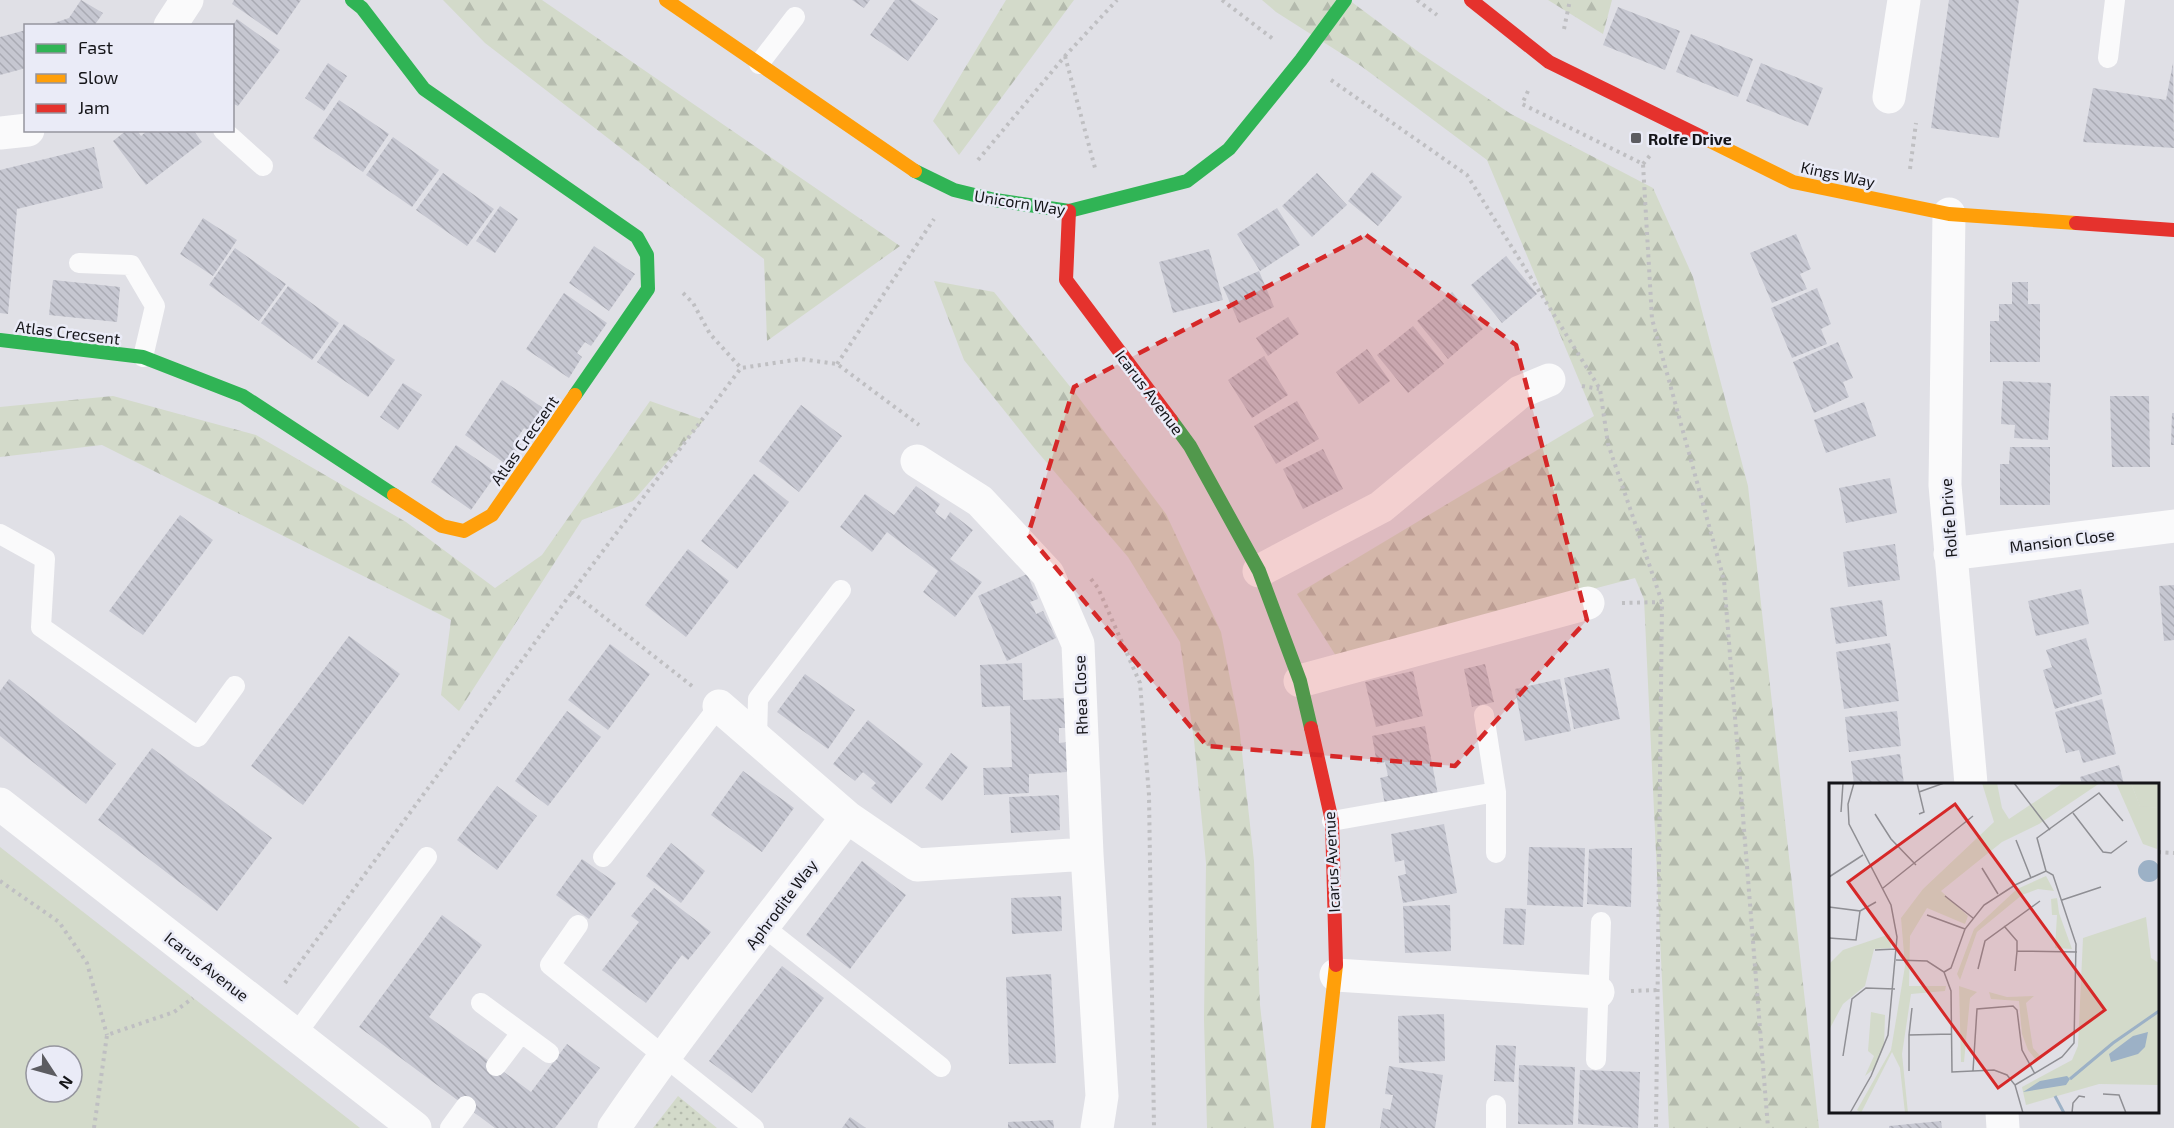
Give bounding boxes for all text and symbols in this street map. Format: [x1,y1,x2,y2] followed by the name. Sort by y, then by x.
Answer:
[24,24,234,132] legend
[78,36,113,58] text: Fast
[78,66,119,88] text: Slow
[78,96,110,118] text: Jam
[1648,129,1732,148] place label: Rolfe Drive
[1629,131,1643,145] marker: Rolfe Drive
[1799,157,1877,191] street label: Kings Way
[973,185,1067,219] street label: Unicorn Way
[15,316,121,348] street label: Atlas Crecsent
[1112,346,1188,438] street label: Icarus Avenue
[486,392,562,488] street label: Atlas Crecsent
[1936,478,1960,558] street label: Rolfe Drive
[2008,524,2116,556] street label: Mansion Close
[1069,655,1091,735] street label: Rhea Close
[1829,783,2159,1113] inset map
[1319,811,1343,913] street label: Icarus Avenue
[741,855,821,953] street label: Aphrodite Way
[161,927,253,1005] street label: Icarus Avenue
[24,1044,84,1104] north arrow
[55,1073,78,1093] text: N

